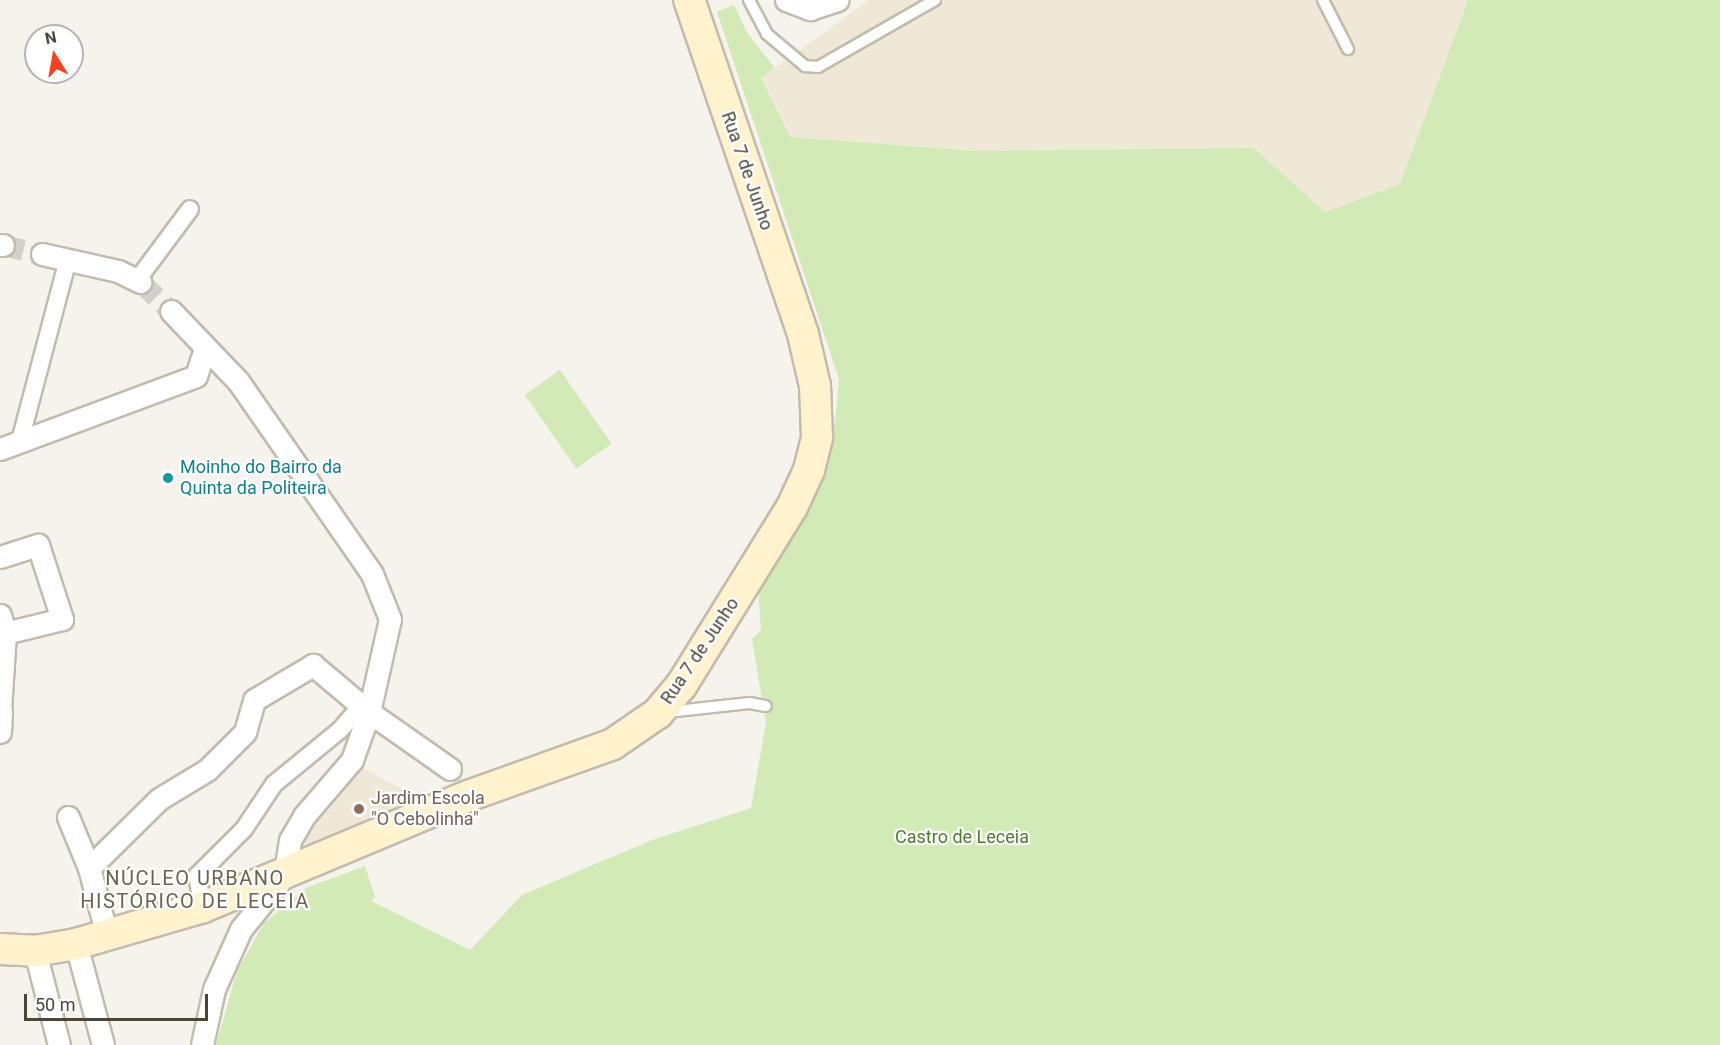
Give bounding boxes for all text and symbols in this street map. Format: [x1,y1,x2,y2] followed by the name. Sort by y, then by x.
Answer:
[24,24,84,84] north arrow
[43,27,58,48] text: N
[717,109,777,233] street label: Rua 7 de Junho
[180,457,342,500] place label: Moinho do Bairro da Quinta da Politeira
[161,471,175,485] marker: Moinho do Bairro da Quinta da Politeira
[656,594,744,708] street label: Rua 7 de Junho
[371,788,485,830] place label: Jardim Escola "O Cebolinha"
[352,802,366,816] marker: Jardim Escola "O Cebolinha"
[895,826,1029,848] park label: Castro de Leceia
[80,867,310,914] district label: NÚCLEO URBANO HISTÓRICO DE LECEIA
[27,982,212,1020] scale bar
[35,994,75,1015] text: 50 m

